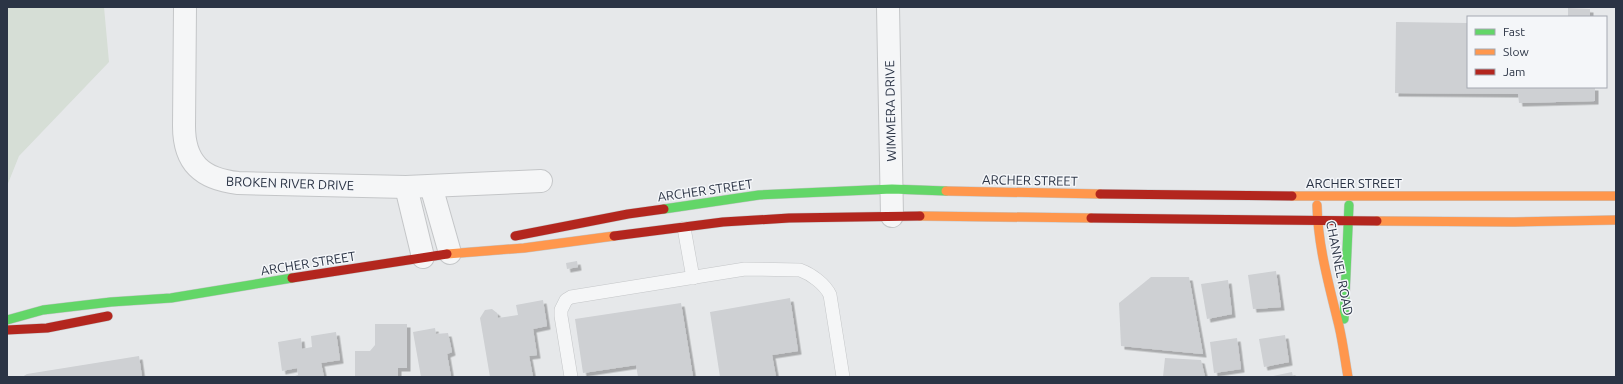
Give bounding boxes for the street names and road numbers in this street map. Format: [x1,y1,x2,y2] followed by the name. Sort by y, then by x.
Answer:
[882,60,898,162] street label: WIMMERA DRIVE
[982,172,1078,188] street label: ARCHER STREET
[226,174,354,192] street label: BROKEN RIVER DRIVE
[657,176,753,204] street label: ARCHER STREET
[1306,176,1402,190] street label: ARCHER STREET
[1324,219,1356,317] street label: CHANNEL ROAD
[260,249,356,277] street label: ARCHER STREET

